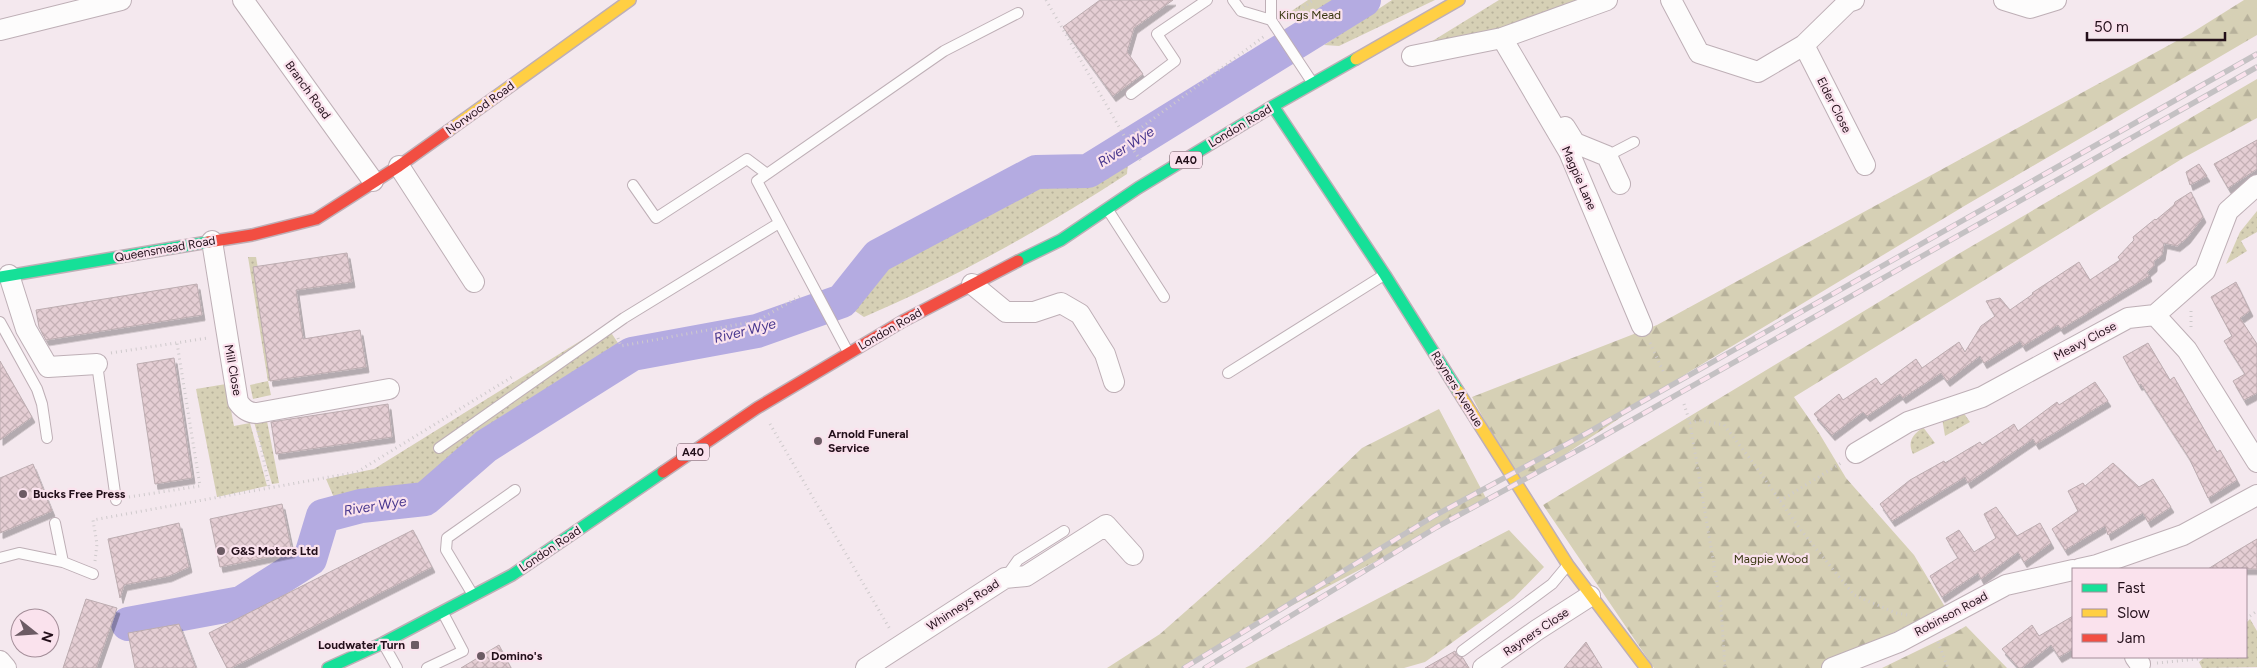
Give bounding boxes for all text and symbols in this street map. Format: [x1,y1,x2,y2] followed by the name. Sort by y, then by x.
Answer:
[1279,8,1341,22] park label: Kings Mead
[2087,10,2224,42] scale bar
[2094,18,2129,36] text: 50 m
[282,58,334,122] street label: Branch Road
[1814,75,1854,136] street label: Elder Close
[443,78,517,138] street label: Norwood Road
[1206,102,1274,150] street label: London Road
[1095,123,1158,171] water label: River Wye
[1559,144,1599,212] street label: Magpie Lane
[1170,152,1202,168] road number: A40
[114,233,216,265] street label: Queensmead Road
[856,305,924,353] street label: London Road
[712,315,778,347] water label: River Wye
[2051,318,2119,363] street label: Meavy Close
[222,343,244,397] street label: Mill Close
[1428,349,1486,430] street label: Rayners Avenue
[828,427,909,455] place label: Arnold Funeral Service
[812,435,824,447] marker: Arnold Funeral Service
[677,444,709,461] road number: A40
[33,487,126,501] place label: Bucks Free Press
[17,488,29,500] marker: Bucks Free Press
[342,493,408,519] water label: River Wye
[517,523,583,575] street label: London Road
[231,544,318,558] place label: G&S Motors Ltd
[215,545,227,557] marker: G&S Motors Ltd
[1734,552,1808,566] park label: Magpie Wood
[2072,568,2247,658] legend
[924,576,1002,634] street label: Whinneys Road
[2117,579,2146,597] text: Fast
[1912,589,1990,639] street label: Robinson Road
[2117,604,2150,622] text: Slow
[1501,605,1572,659] street label: Rayners Close
[10,608,60,658] north arrow
[37,629,57,644] text: N
[2117,629,2145,647] text: Jam
[318,638,405,652] place label: Loudwater Turn
[409,639,421,651] marker: Loudwater Turn
[491,649,543,663] place label: Domino's
[475,650,487,662] marker: Domino's

